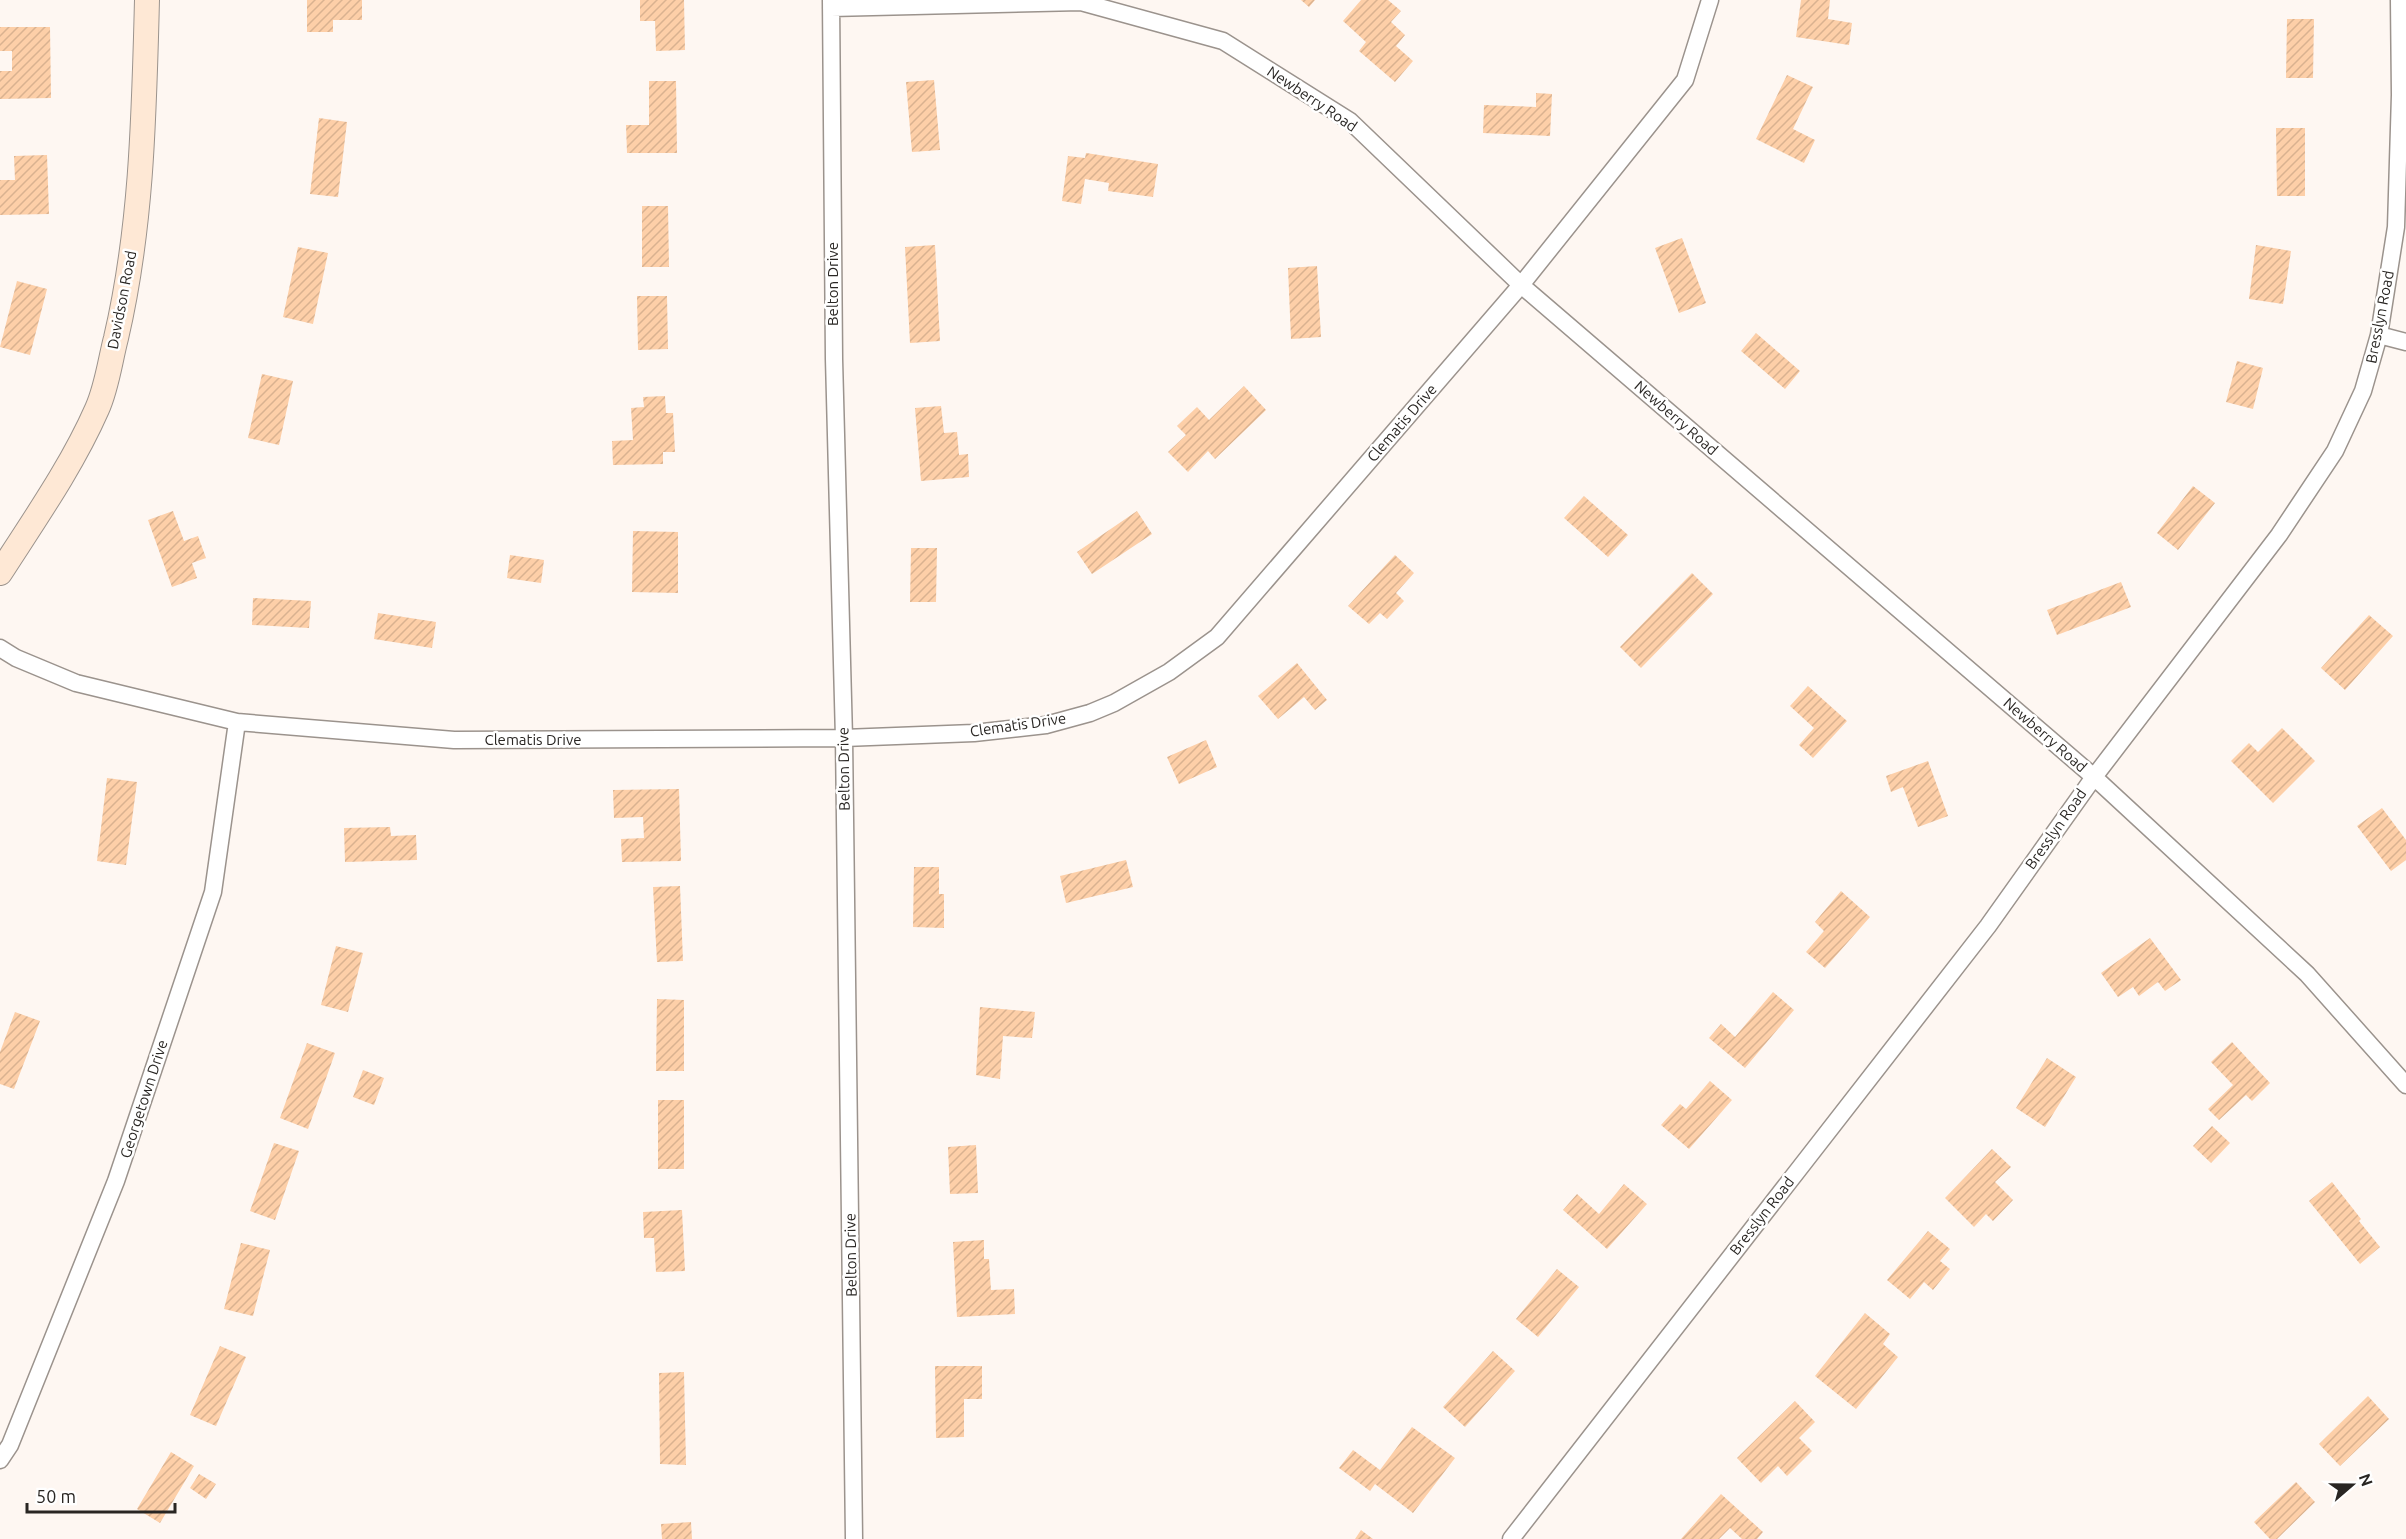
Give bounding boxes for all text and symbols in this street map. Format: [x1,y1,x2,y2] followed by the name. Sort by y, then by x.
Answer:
[1264,62,1360,135] street label: Newberry Road
[824,242,841,326] street label: Belton Drive
[104,249,139,351] street label: Davidson Road
[2362,269,2397,365] street label: Bresslyn Road
[1631,377,1721,458] street label: Newberry Road
[1363,380,1440,465] street label: Clematis Drive
[2000,694,2090,775] street label: Newberry Road
[969,709,1067,740] street label: Clematis Drive
[834,727,853,811] street label: Belton Drive
[484,731,582,748] street label: Clematis Drive
[2022,785,2090,872] street label: Bresslyn Road
[116,1038,171,1160] street label: Georgetown Drive
[1726,1173,1797,1258] street label: Bresslyn Road
[841,1213,860,1297] street label: Belton Drive
[2322,1455,2382,1515] north arrow
[2356,1471,2377,1489] text: N
[27,1476,176,1514] scale bar
[36,1486,76,1506] text: 50 m

